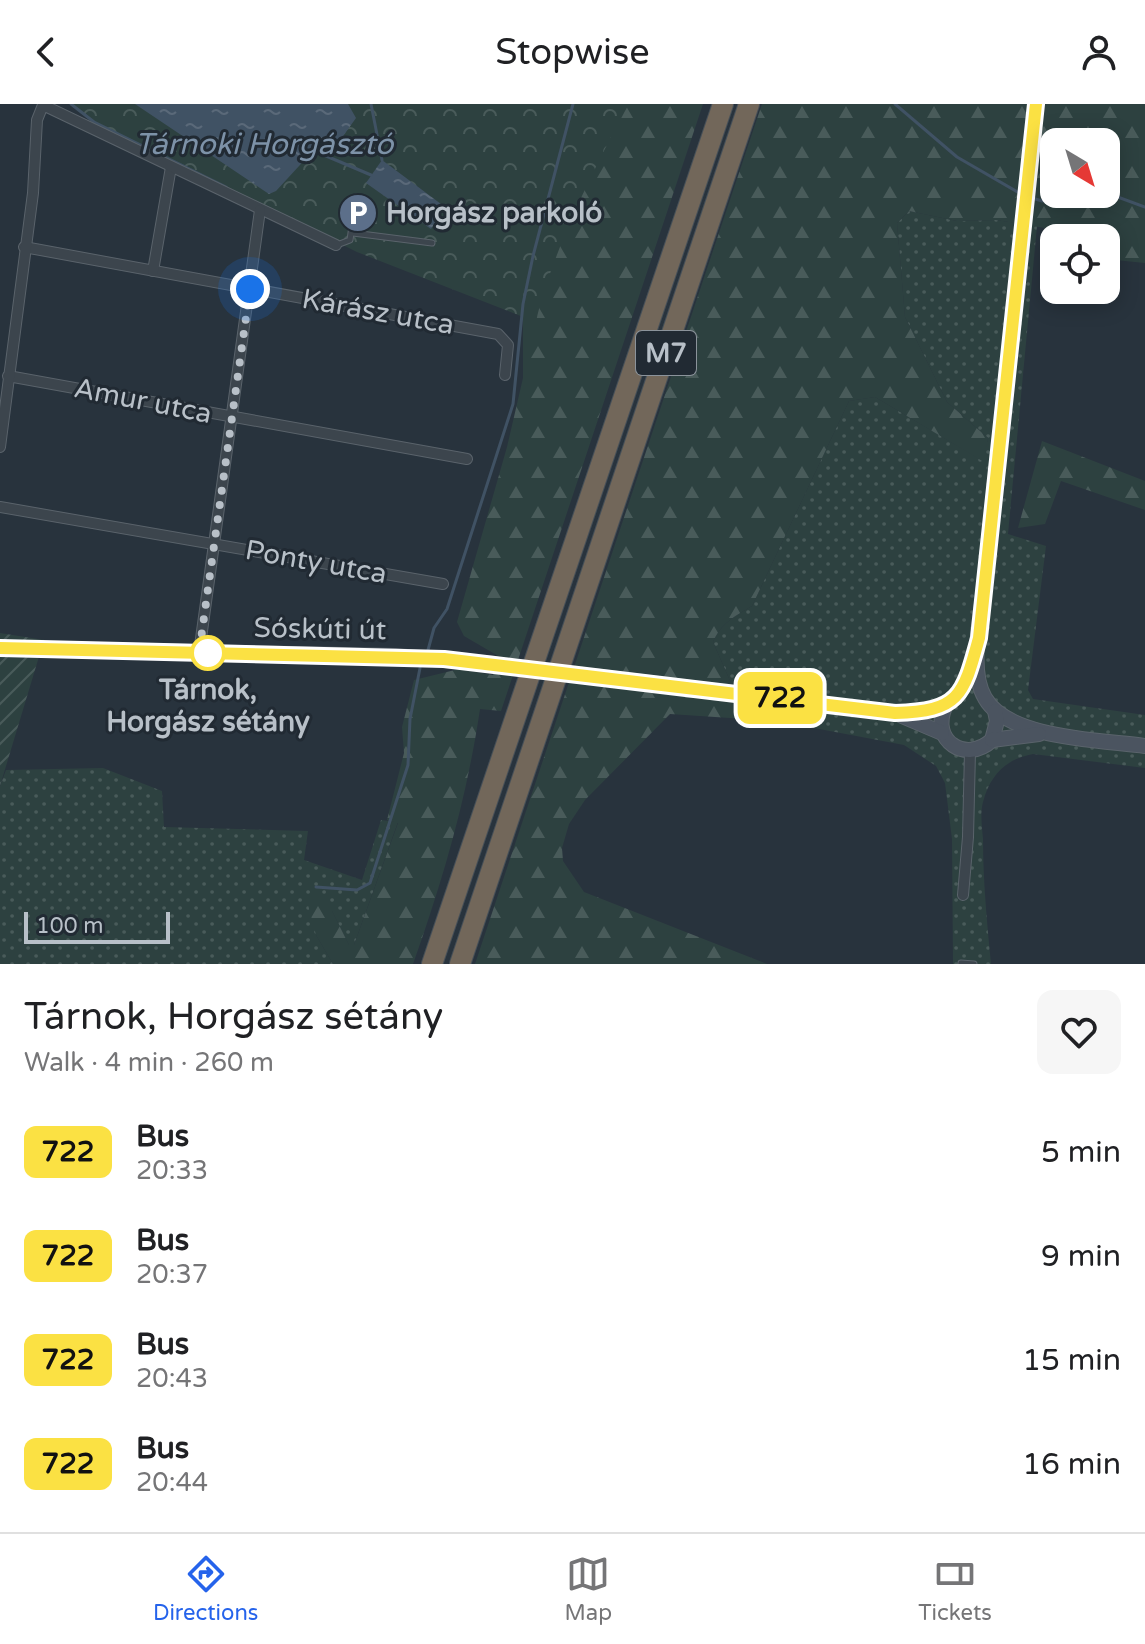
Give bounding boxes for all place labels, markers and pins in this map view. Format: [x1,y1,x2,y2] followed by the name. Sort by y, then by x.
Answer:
[337,192,379,234] parking icon: Horgász parkoló
[386,196,602,230] place label: Horgász parkoló
[191,636,225,670] marker: Tárnok, Horgász sétány
[106,673,310,739] place label: Tárnok, Horgász sétány

